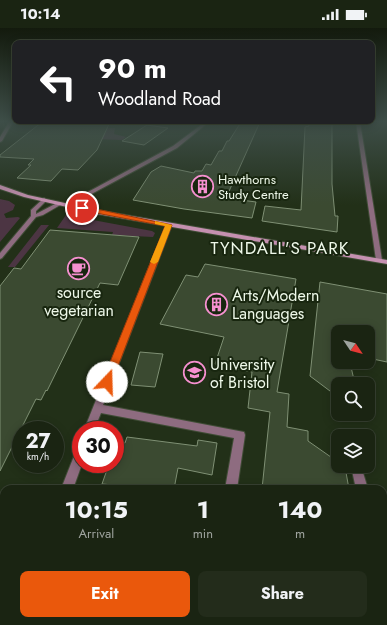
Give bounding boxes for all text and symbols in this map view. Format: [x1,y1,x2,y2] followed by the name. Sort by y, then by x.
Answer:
[20,3,61,25] text: 10:14
[98,48,167,89] text: 90 m
[32,56,84,108] icon: left
[98,86,221,112] text: Woodland Road
[218,170,289,204] place label: Hawthorns Study Centre
[190,173,216,199] building icon: Hawthorns Study Centre
[65,191,99,225] pin
[71,197,93,219] icon: arrive
[211,236,349,260] district label: TYNDALL'S PARK
[66,255,92,281] cafe icon: source vegetarian
[44,281,114,322] place label: source vegetarian
[232,284,320,325] place label: Arts/Modern Languages
[204,291,230,317] building icon: Arts/Modern Languages
[331,325,375,369] north arrow
[331,325,375,473] map controls
[210,353,276,394] place label: University of Bristol
[181,360,207,386] school or university icon: University of Bristol
[86,361,128,403] position arrow
[331,377,375,421] button: search
[72,421,124,473] speed limit sign: 30
[25,427,51,456] text: 27
[331,429,375,473] button: layers
[27,449,49,464] text: km/h
[65,492,128,527] text: 10:15
[197,492,209,527] text: 1
[278,492,322,527] text: 140
[78,524,114,543] text: Arrival
[193,524,213,543] text: min
[295,524,305,543] text: m
[20,571,190,617] button: Exit
[198,571,367,617] button: Share

